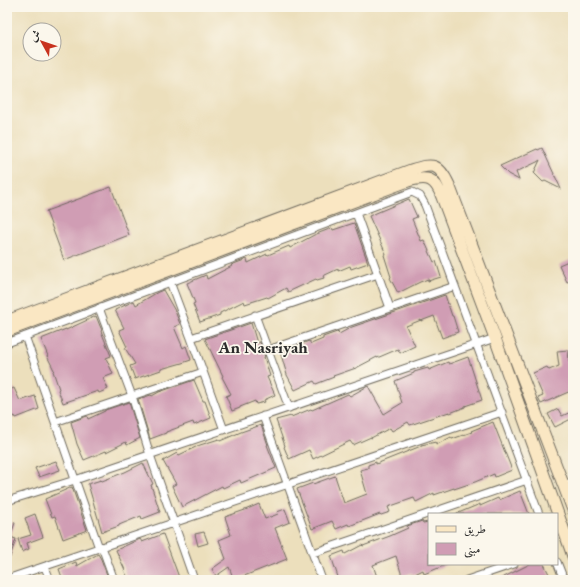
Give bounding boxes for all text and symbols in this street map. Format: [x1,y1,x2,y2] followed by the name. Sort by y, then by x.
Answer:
[22,22,62,62] north arrow
[25,27,43,44] text: ش
[217,336,308,358] district label: An Nasriyah
[428,513,558,565] legend
[464,521,486,537] text: طريق
[464,541,480,558] text: مبنى

